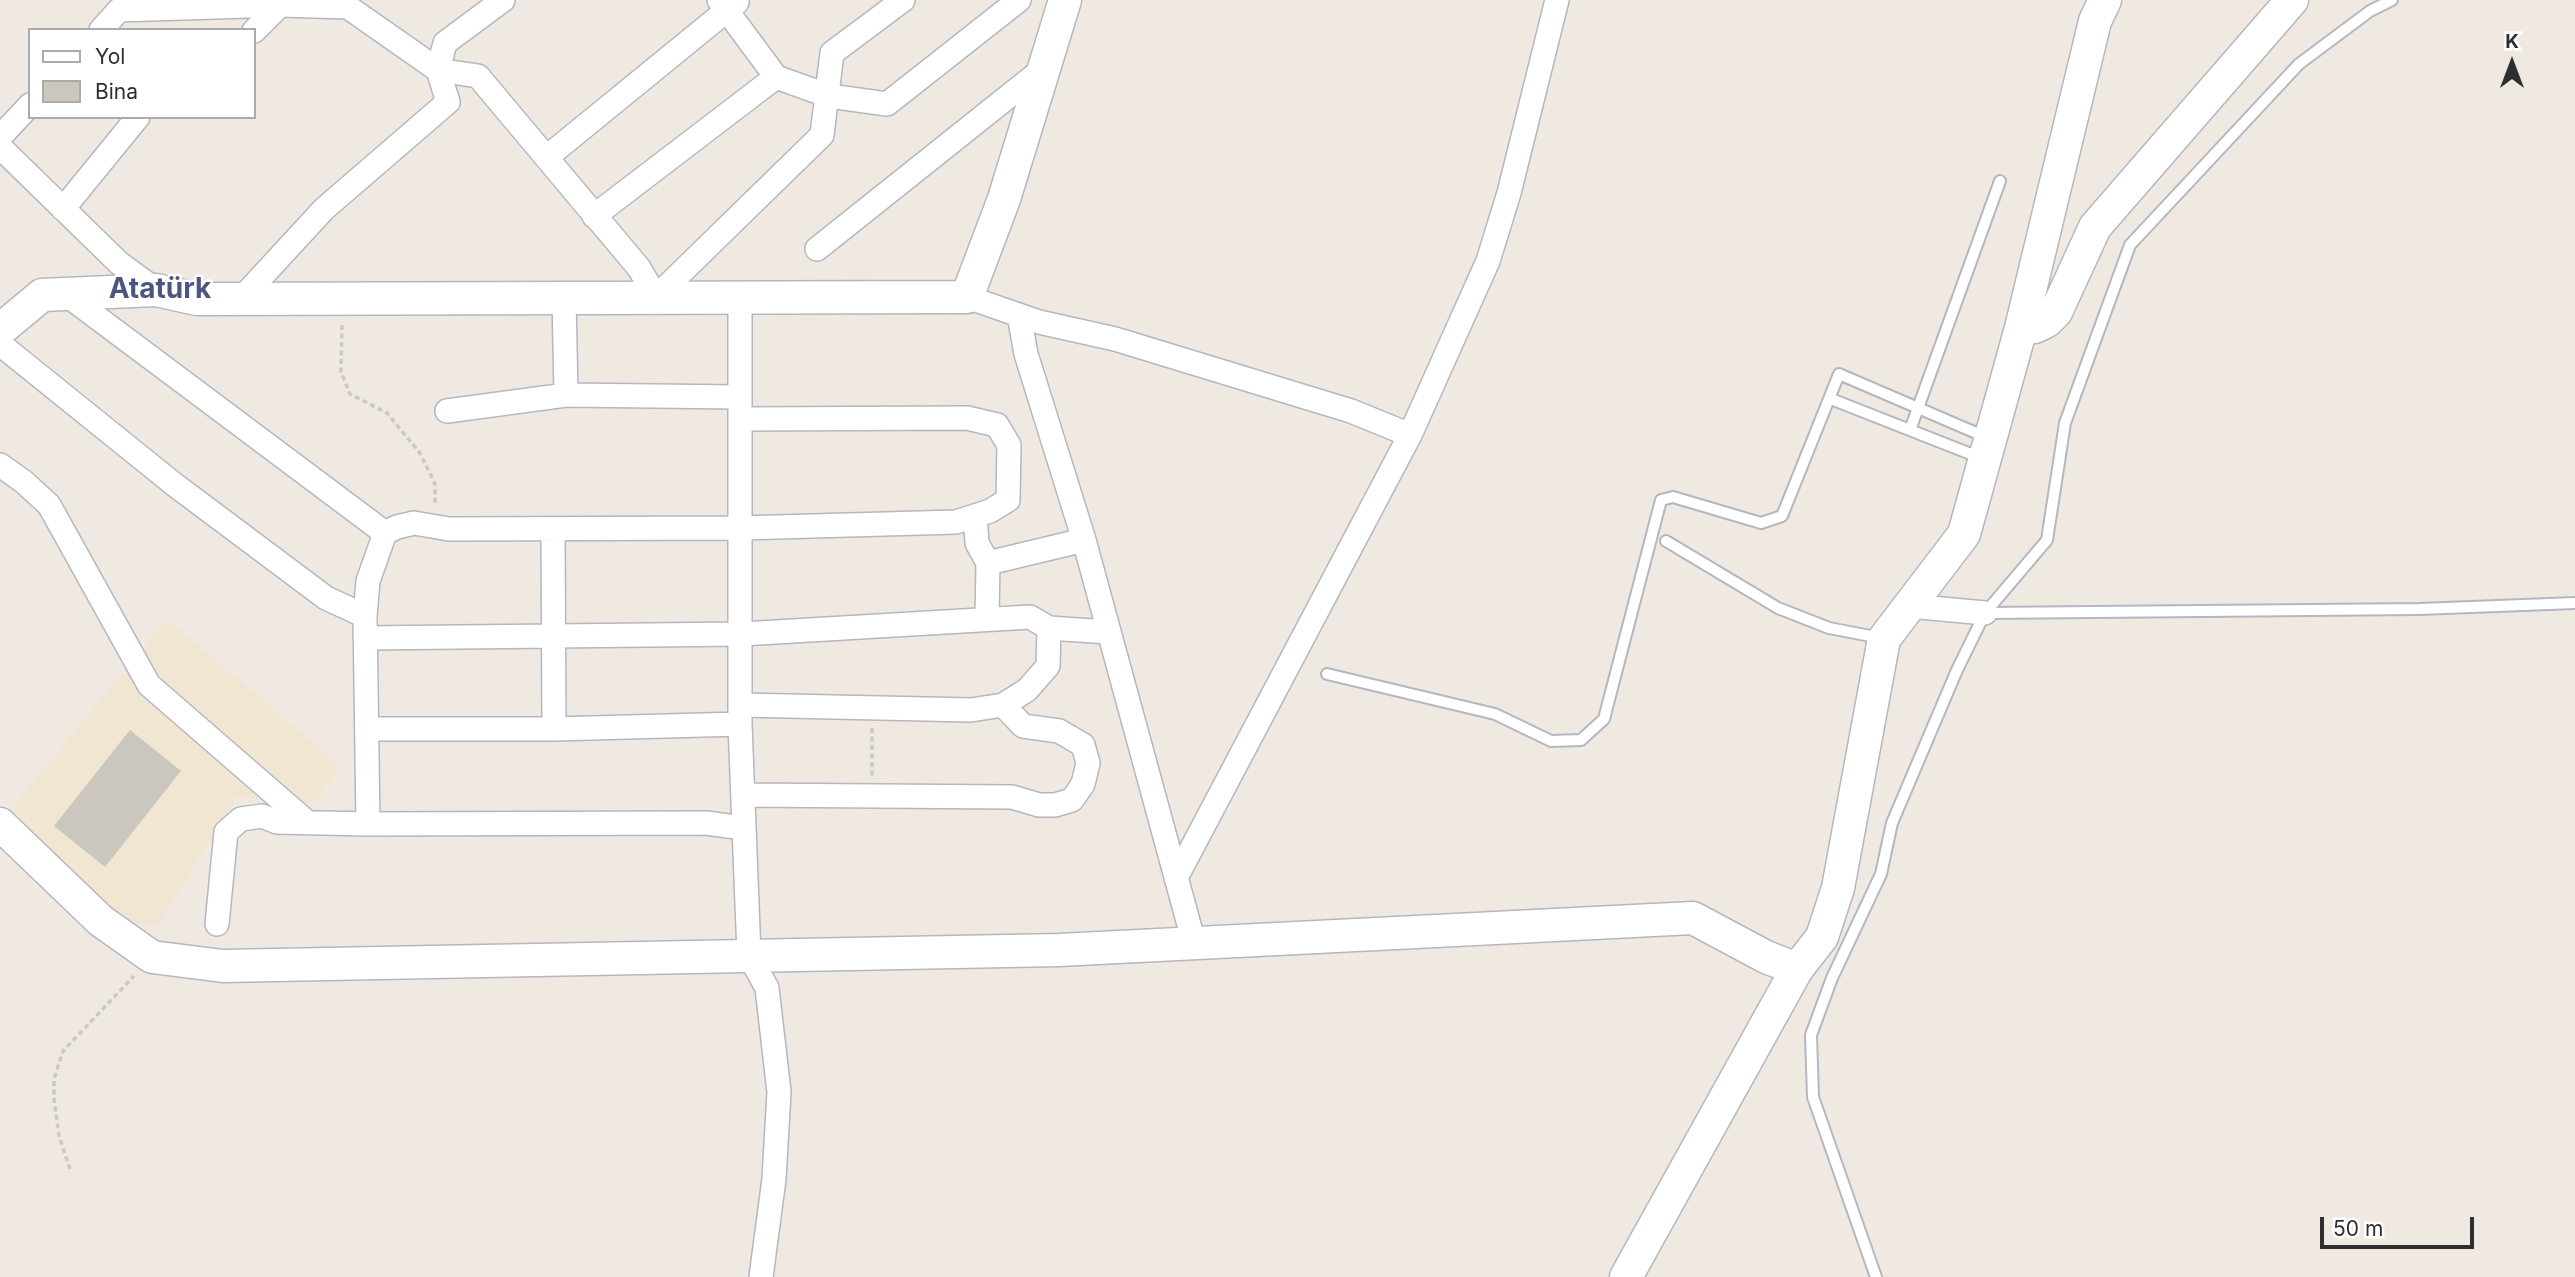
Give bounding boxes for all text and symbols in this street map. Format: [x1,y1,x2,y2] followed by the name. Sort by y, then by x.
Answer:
[28,28,256,119] legend
[2477,28,2547,98] north arrow
[2505,30,2519,53] text: K
[95,44,125,69] text: Yol
[95,79,138,104] text: Bina
[109,273,211,307] district label: Atatürk
[2323,1204,2477,1248] scale bar
[2333,1216,2383,1241] text: 50 m

